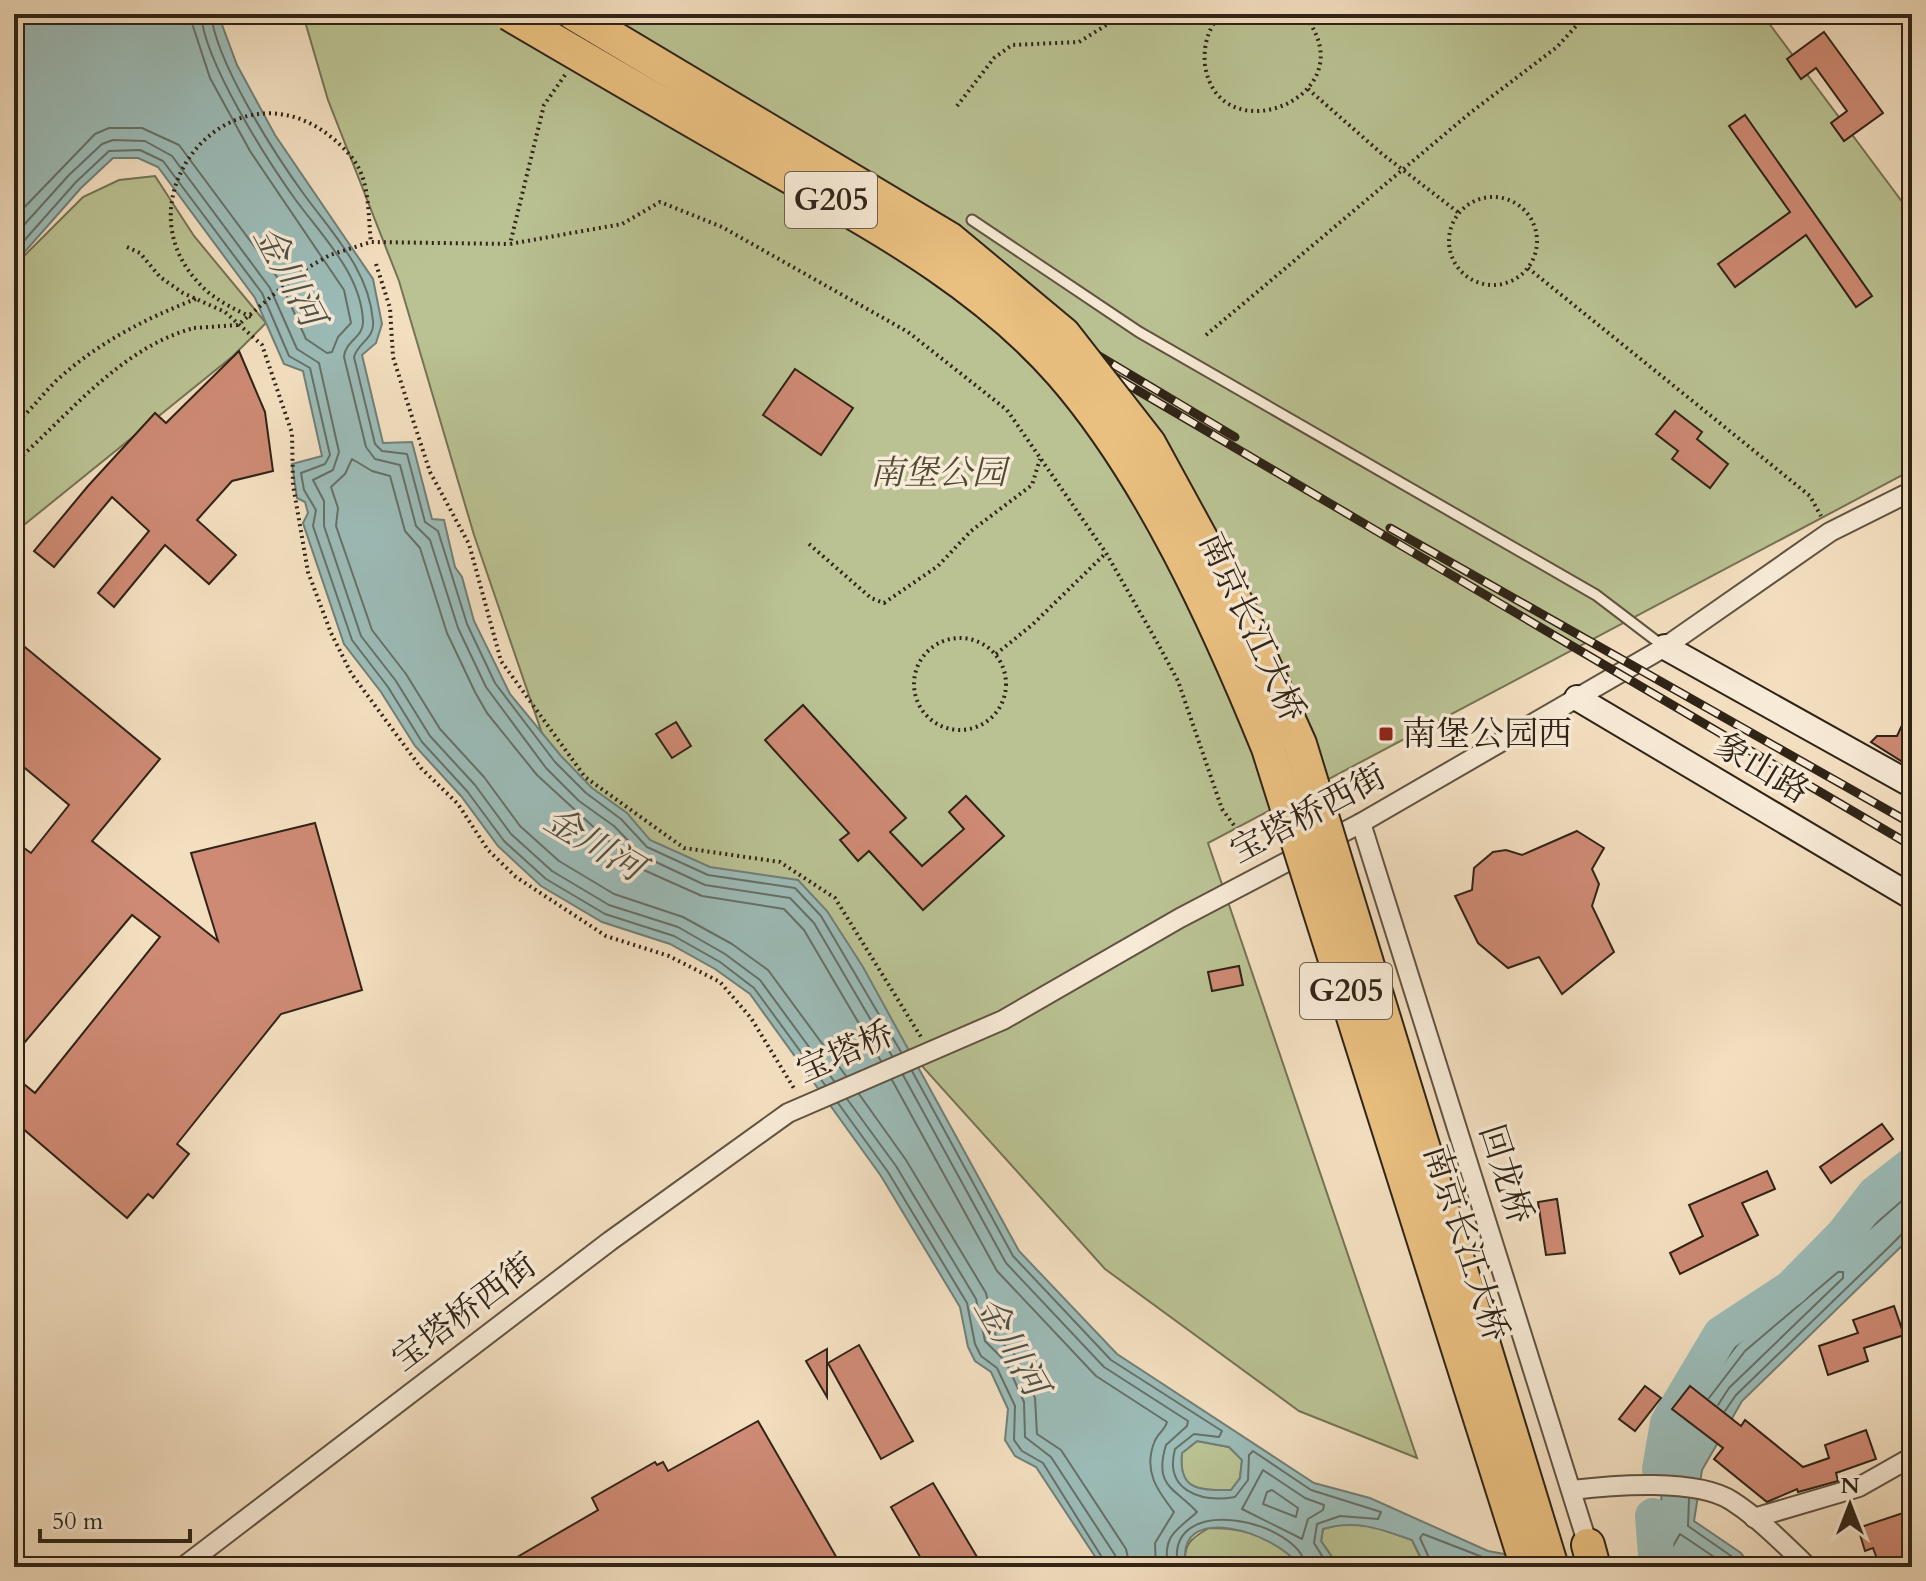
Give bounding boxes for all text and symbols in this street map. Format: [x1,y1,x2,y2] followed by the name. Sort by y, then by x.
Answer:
[785,172,877,228] road number: G205
[242,217,339,340] water label: 金川河
[870,450,1011,496] park label: 南堡公园
[1188,525,1316,729] street label: 南京长江大桥
[1402,711,1572,757] place label: 南堡公园西
[1706,722,1818,814] street label: 象山路
[1377,725,1395,743] marker: 南堡公园西
[1222,754,1394,874] street label: 宝塔桥西街
[535,795,658,896] water label: 金川河
[1300,963,1392,1019] road number: G205
[789,1010,901,1094] street label: 宝塔桥
[1468,1118,1544,1230] street label: 回龙桥
[1413,1139,1519,1347] street label: 南京长江大桥
[382,1242,546,1382] street label: 宝塔桥西街
[963,1287,1062,1410] water label: 金川河
[1810,1465,1890,1545] north arrow
[1840,1471,1860,1501] text: N
[40,1493,190,1543] scale bar
[52,1505,104,1538] text: 50 m

